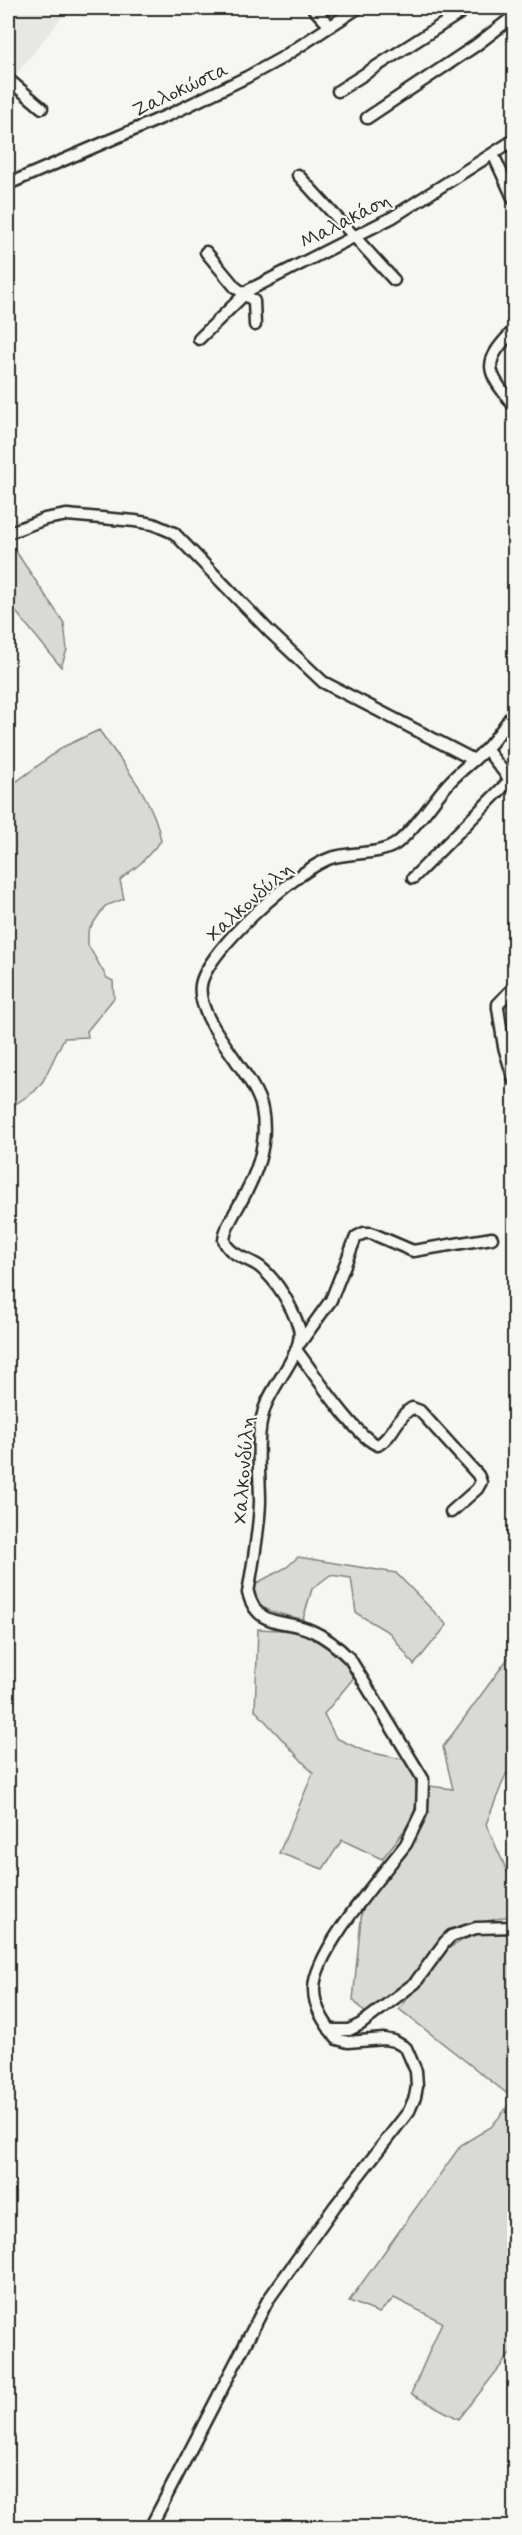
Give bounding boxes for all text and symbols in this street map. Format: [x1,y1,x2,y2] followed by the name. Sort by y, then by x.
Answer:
[128,56,233,124] street label: Ζαλοκώστα
[296,187,396,256] street label: Μαλακάση
[201,856,299,948] street label: Χαλκονδύλη
[227,1415,262,1525] street label: Χαλκονδύλη

